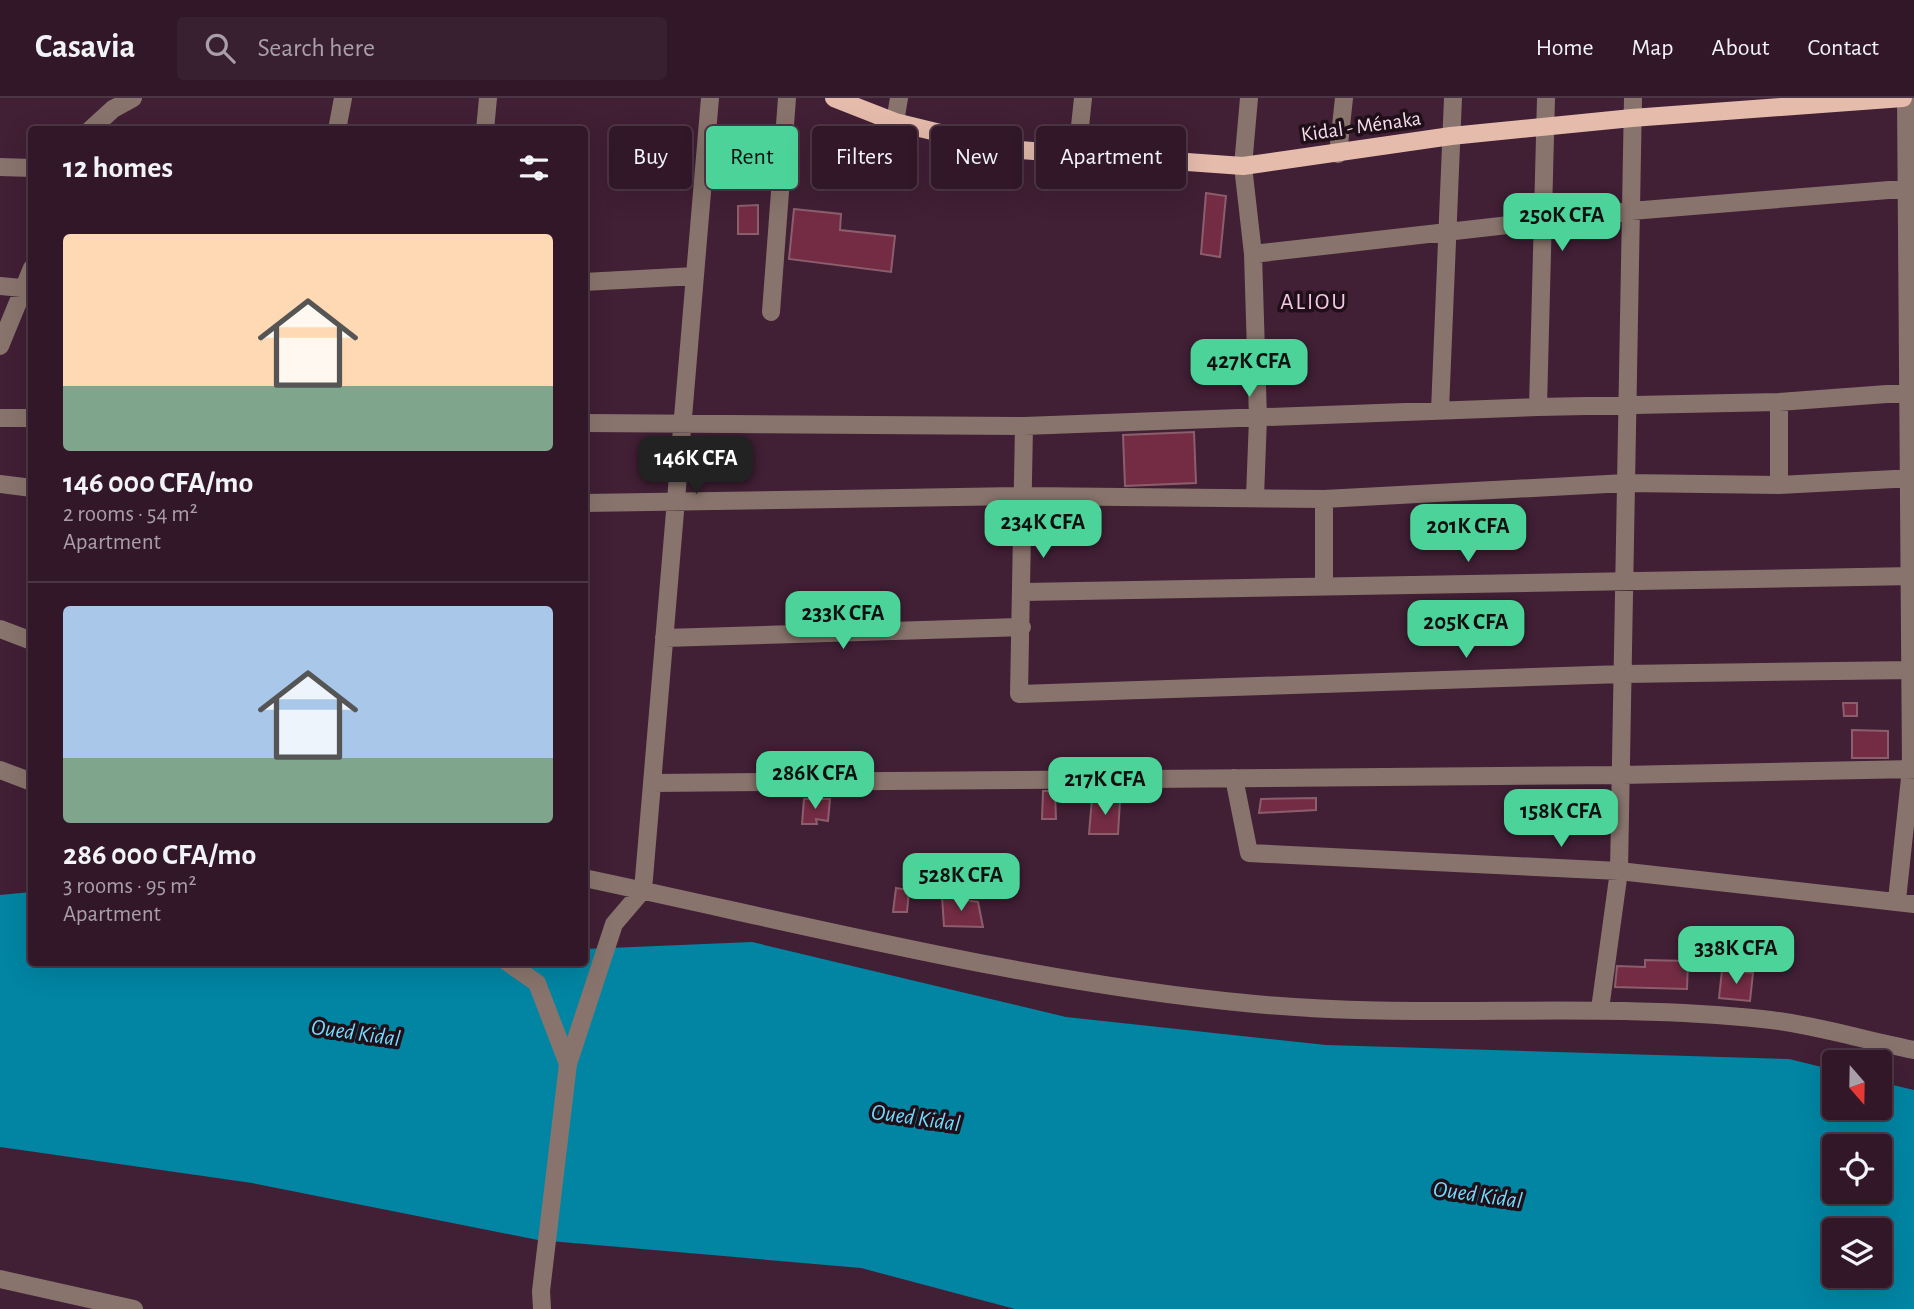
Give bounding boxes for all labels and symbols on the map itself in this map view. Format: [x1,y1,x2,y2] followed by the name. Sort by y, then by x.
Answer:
[1300,108,1423,145] street label: Kidal - Ménaka
[1490,194,1634,253] pin: 250K CFA
[1280,291,1348,314] district label: ALIOU
[1177,340,1321,399] pin: 427K CFA
[624,436,768,496] pin: 146K CFA
[971,500,1115,560] pin: 234K CFA
[1396,504,1540,564] pin: 201K CFA
[771,592,915,651] pin: 233K CFA
[1394,601,1538,660] pin: 205K CFA
[743,752,887,811] pin: 286K CFA
[1033,758,1177,817] pin: 217K CFA
[1489,790,1633,849] pin: 158K CFA
[889,854,1033,913] pin: 528K CFA
[1664,926,1808,986] pin: 338K CFA
[310,1016,402,1051] water label: Oued Kidal
[1822,1050,1892,1120] north arrow
[870,1101,962,1136] water label: Oued Kidal
[1432,1178,1524,1213] water label: Oued Kidal

